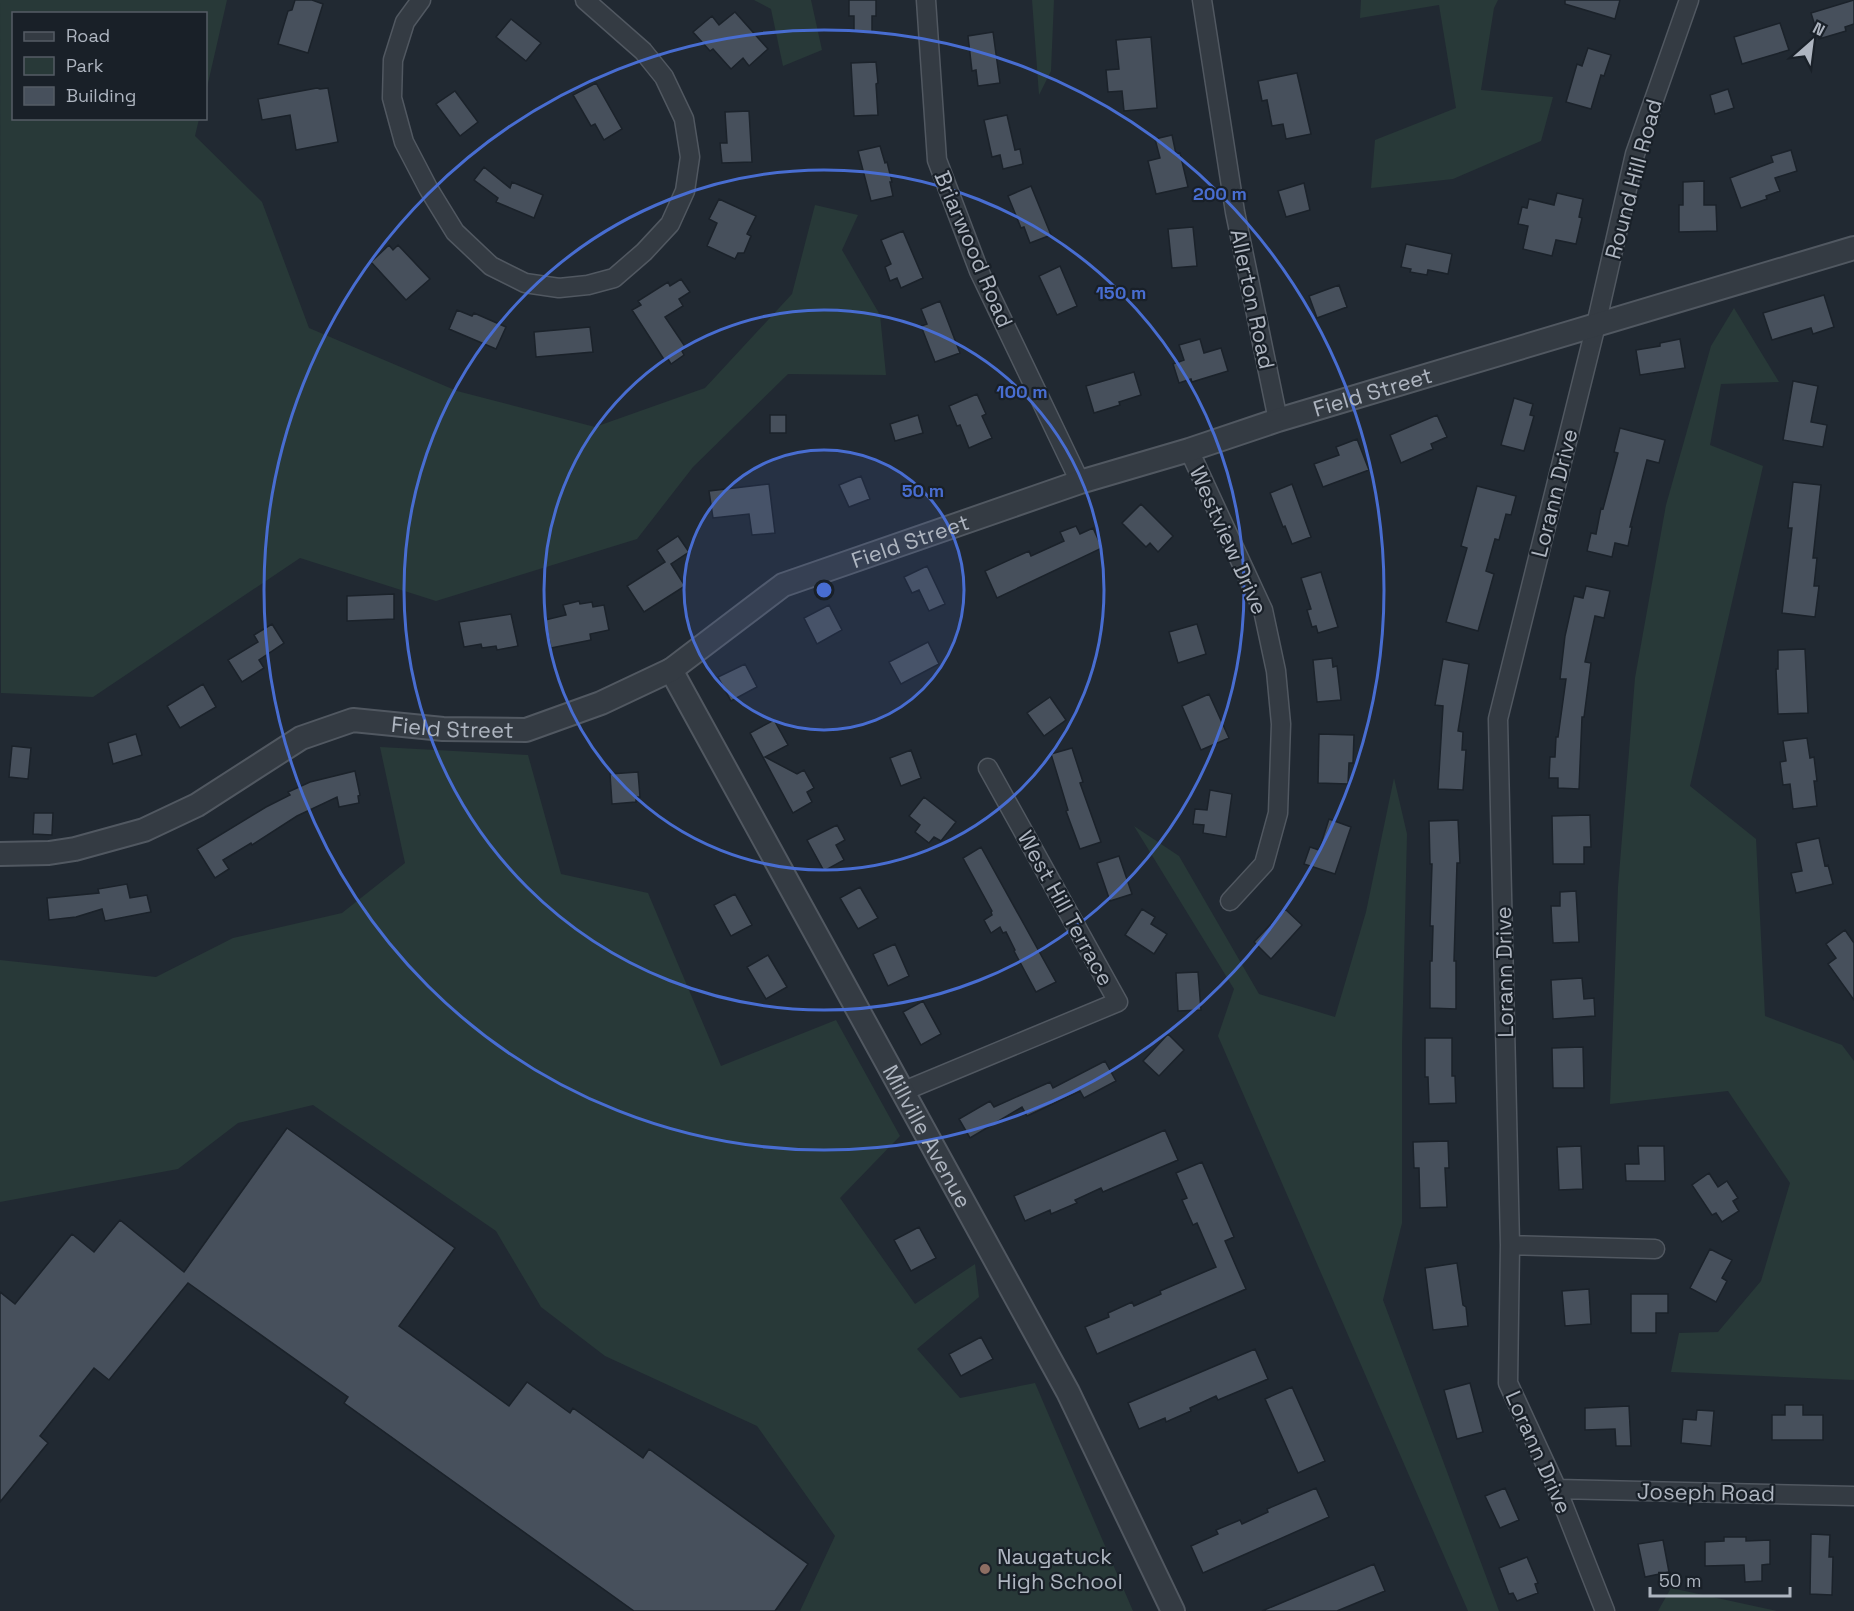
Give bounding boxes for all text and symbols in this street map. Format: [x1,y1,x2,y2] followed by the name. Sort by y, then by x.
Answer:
[12,12,207,120] legend
[1782,12,1842,72] north arrow
[1809,17,1828,41] text: N
[66,24,110,47] text: Road
[66,54,104,77] text: Park
[66,84,136,107] text: Building
[1598,96,1668,262] street label: Round Hill Road
[928,166,1020,332] street label: Briarwood Road
[1193,182,1247,205] text: 200 m
[1225,226,1281,372] street label: Allerton Road
[1096,281,1146,304] text: 150 m
[1310,361,1435,423] street label: Field Street
[996,380,1048,403] text: 100 m
[1525,426,1583,560] street label: Lorann Drive
[1184,461,1274,619] street label: Westview Drive
[902,479,944,502] text: 50 m
[848,508,973,574] street label: Field Street
[814,580,834,600] centre of rings
[390,710,514,744] street label: Field Street
[1012,825,1120,991] street label: West Hill Terrace
[1489,906,1519,1038] street label: Lorann Drive
[877,1060,978,1213] street label: Millville Avenue
[1499,1386,1579,1518] street label: Lorann Drive
[1637,1477,1775,1507] street label: Joseph Road
[997,1542,1123,1595] place label: Naugatuck High School
[1650,1560,1790,1598] scale bar
[978,1562,992,1576] marker: Naugatuck High School
[1659,1569,1701,1592] text: 50 m

